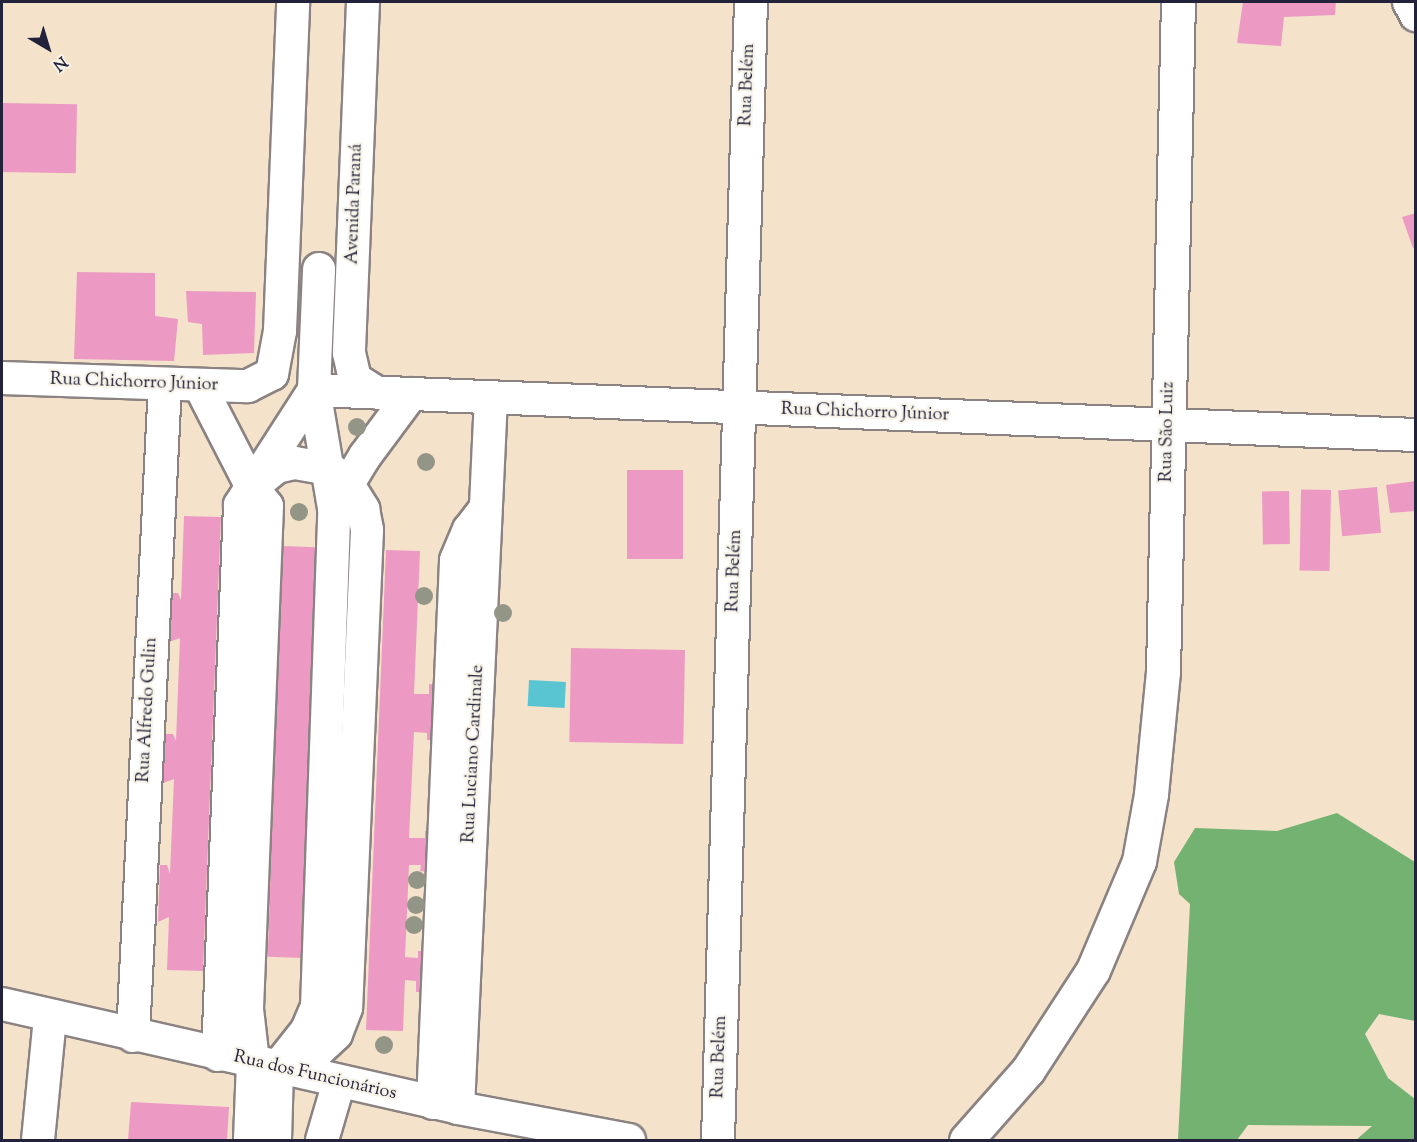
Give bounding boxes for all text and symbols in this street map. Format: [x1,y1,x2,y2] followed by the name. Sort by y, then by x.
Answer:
[18,18,78,78] north arrow
[736,43,760,127] street label: Rua Belém
[47,50,72,76] text: N
[342,143,368,265] street label: Avenida Paraná
[50,369,218,397] street label: Rua Chichorro Júnior
[1156,382,1180,482] street label: Rua São Luiz
[781,399,949,427] street label: Rua Chichorro Júnior
[723,529,747,613] street label: Rua Belém
[133,637,163,783] street label: Rua Alfredo Gulin
[459,664,489,844] street label: Rua Luciano Cardinale
[708,1015,732,1099] street label: Rua Belém
[231,1047,399,1105] street label: Rua dos Funcionários

